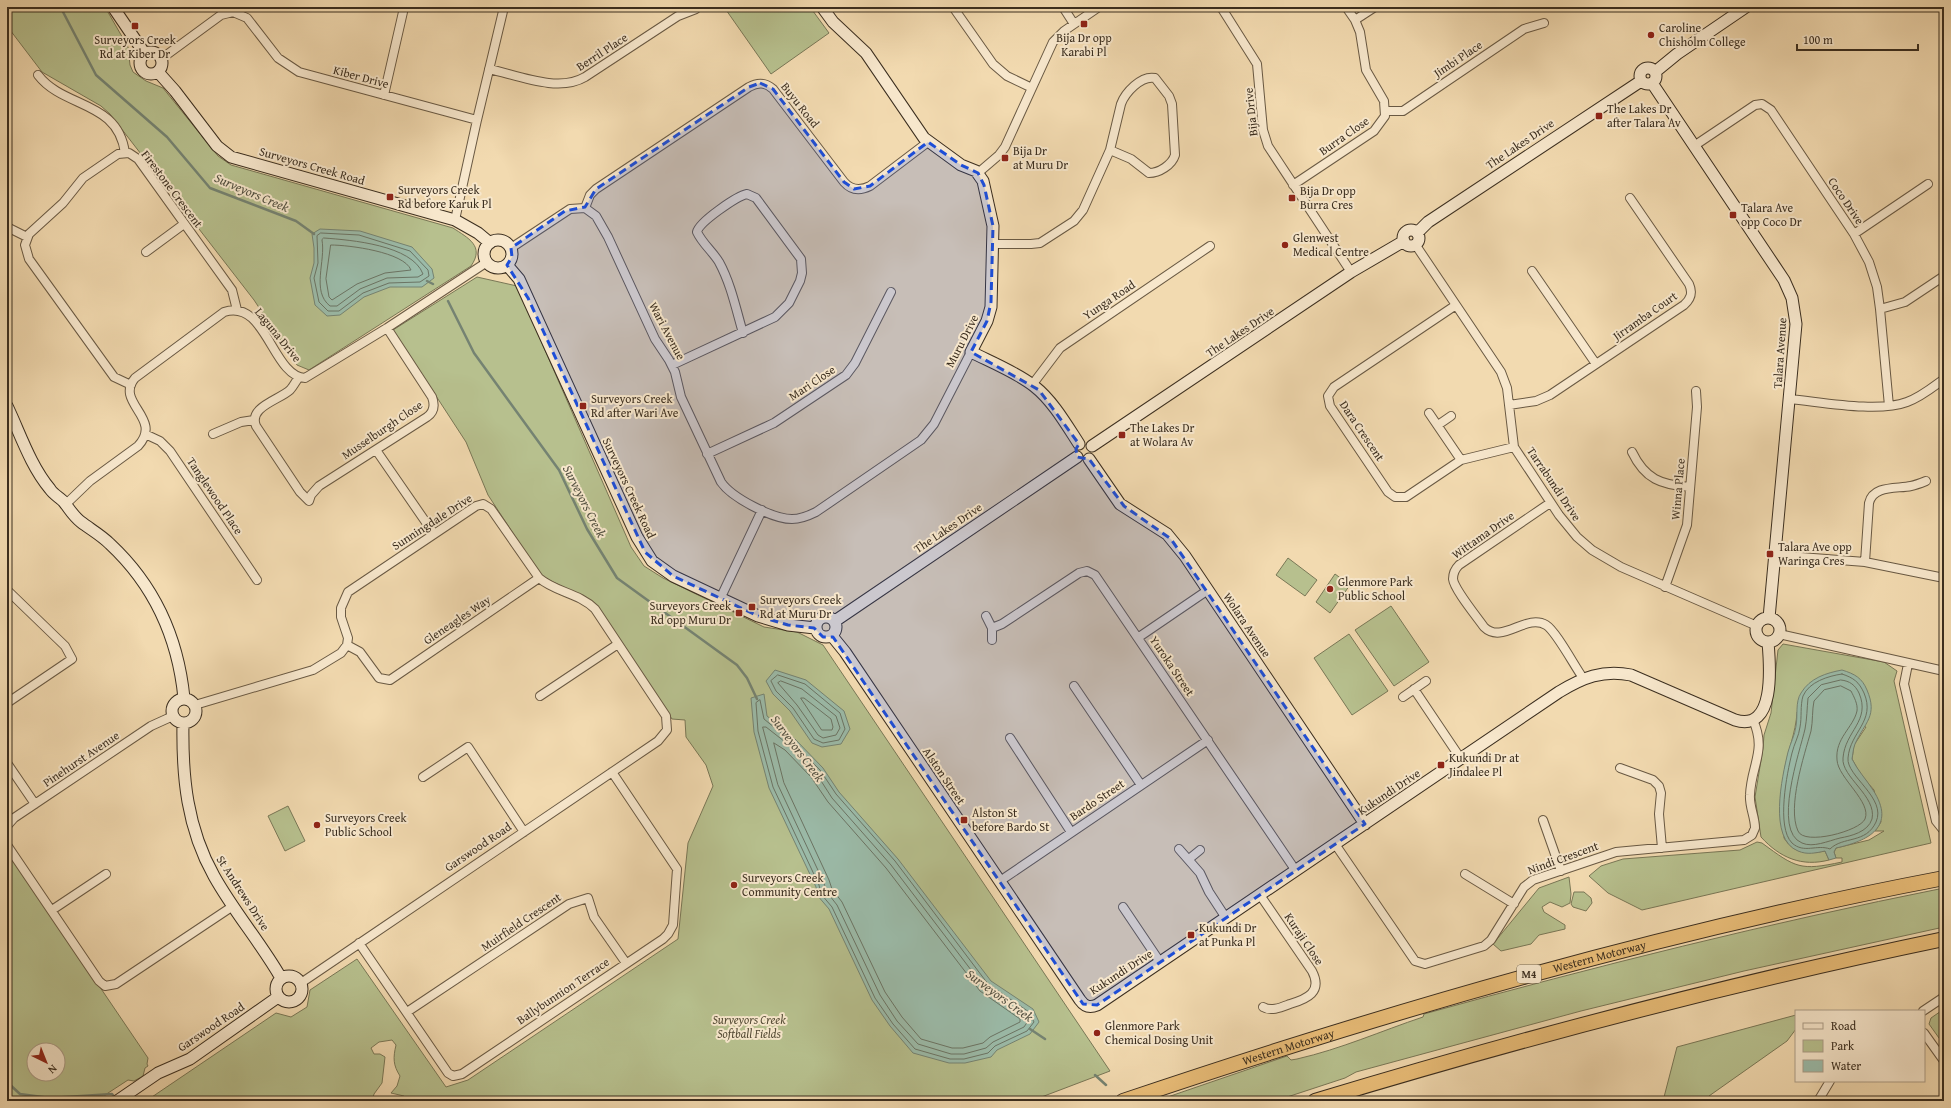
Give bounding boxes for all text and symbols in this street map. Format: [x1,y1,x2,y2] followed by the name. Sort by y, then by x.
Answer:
[1079,19,1089,29] marker: Bija Dr opp Karabi Pl
[1659,19,1746,50] place label: Caroline Chisholm College
[130,21,140,31] marker: Surveyors Creek Rd at Kiber Dr
[1797,26,1918,52] scale bar
[573,28,631,75] street label: Berril Place
[1056,29,1112,60] place label: Bija Dr opp Karabi Pl
[1646,30,1656,40] marker: Caroline Chisholm College
[94,31,177,62] place label: Surveyors Creek Rd at Kiber Dr
[1803,31,1833,48] text: 100 m
[1428,36,1486,82] street label: Jimbi Place
[331,61,391,92] street label: Kiber Drive
[777,78,824,131] street label: Buyu Road
[1239,87,1261,137] street label: Bija Drive
[1607,100,1681,131] place label: The Lakes Dr after Talara Av
[1594,111,1604,121] marker: The Lakes Dr after Talara Av
[1315,112,1373,159] street label: Burra Close
[1482,114,1558,173] street label: The Lakes Drive
[257,142,368,189] street label: Surveyors Creek Road
[1013,142,1068,173] place label: Bija Dr at Muru Dr
[138,146,208,232] street label: Firestone Crescent
[1000,153,1010,163] marker: Bija Dr at Muru Dr
[212,168,292,217] water label: Surveyors Creek
[1824,174,1869,228] street label: Coco Drive
[398,181,492,212] place label: Surveyors Creek Rd before Karuk Pl
[1300,182,1356,213] place label: Bija Dr opp Burra Cres
[385,192,395,202] marker: Surveyors Creek Rd before Karuk Pl
[1287,193,1297,203] marker: Bija Dr opp Burra Cres
[1741,199,1802,230] place label: Talara Ave opp Coco Dr
[1728,210,1738,220] marker: Talara Ave opp Coco Dr
[1293,229,1369,260] place label: Glenwest Medical Centre
[1280,240,1290,250] marker: Glenwest Medical Centre
[1079,275,1139,323] street label: Yunga Road
[1607,287,1681,345] street label: Jirramba Court
[645,299,690,363] street label: Wari Avenue
[1202,302,1278,361] street label: The Lakes Drive
[251,304,306,366] street label: Laguna Drive
[941,311,982,370] street label: Muru Drive
[1769,317,1790,389] street label: Talara Avenue
[785,361,839,404] street label: Mari Close
[591,390,679,421] place label: Surveyors Creek Rd after Wari Ave
[338,396,426,463] street label: Musselburgh Close
[1336,397,1389,465] street label: Dara Crescent
[578,401,588,411] marker: Surveyors Creek Rd after Wari Ave
[1130,419,1194,450] place label: The Lakes Dr at Wolara Av
[1117,430,1127,440] marker: The Lakes Dr at Wolara Av
[599,435,660,541] street label: Surveyors Creek Road
[1523,443,1586,524] street label: Tarrabundi Drive
[183,454,248,538] street label: Tanglewood Place
[1666,457,1689,520] street label: Winna Place
[558,462,611,541] water label: Surveyors Creek
[388,489,475,554] street label: Sunningdale Drive
[910,498,986,557] street label: The Lakes Drive
[1448,507,1518,562] street label: Wittama Drive
[1778,538,1852,569] place label: Talara Ave opp Waringa Cres
[1765,549,1775,559] marker: Talara Ave opp Waringa Cres
[1338,573,1414,604] place label: Glenmore Park Public School
[1325,584,1335,594] marker: Glenmore Park Public School
[1219,589,1276,661] street label: Wolara Avenue
[420,591,494,648] street label: Gleneagles Way
[760,591,842,622] place label: Surveyors Creek Rd at Muru Dr
[650,597,732,628] place label: Surveyors Creek Rd opp Muru Dr
[747,602,757,612] marker: Surveyors Creek Rd at Muru Dr
[734,608,744,618] marker: Surveyors Creek Rd opp Muru Dr
[1146,632,1199,700] street label: Yuroka Street
[766,711,829,786] water label: Surveyors Creek
[39,726,123,790] street label: Pinehurst Avenue
[919,744,970,808] street label: Alston Street
[1447,749,1520,780] place label: Kukundi Dr at Jindalee Pl
[1436,760,1446,770] marker: Kukundi Dr at Jindalee Pl
[1354,764,1424,819] street label: Kukundi Drive
[1066,775,1128,824] street label: Bardo Street
[972,804,1050,835] place label: Alston St before Bardo St
[325,809,407,840] place label: Surveyors Creek Public School
[959,815,969,825] marker: Alston St before Bardo St
[441,818,515,875] street label: Garswood Road
[312,820,322,830] marker: Surveyors Creek Public School
[1525,837,1601,878] street label: Nindi Crescent
[213,852,274,934] street label: St Andrews Drive
[742,869,838,900] place label: Surveyors Creek Community Centre
[729,880,739,890] marker: Surveyors Creek Community Centre
[477,888,565,955] street label: Muirfield Crescent
[1281,909,1328,969] street label: Kuraji Close
[1199,919,1257,950] place label: Kukundi Dr at Punka Pl
[1186,930,1196,940] marker: Kukundi Dr at Punka Pl
[1551,936,1648,977] street label: Western Motorway
[1086,945,1156,998] street label: Kukundi Drive
[513,953,613,1028] street label: Ballybunnion Terrace
[962,964,1037,1026] water label: Surveyors Creek
[1517,965,1541,983] road number: M4
[174,998,248,1055] street label: Garswood Road
[1795,1010,1925,1082] legend
[712,1011,786,1042] park label: Surveyors Creek Softball Fields
[1105,1017,1214,1048] place label: Glenmore Park Chemical Dosing Unit
[1831,1017,1857,1034] text: Road
[1240,1024,1336,1069] street label: Western Motorway
[1092,1028,1102,1038] marker: Glenmore Park Chemical Dosing Unit
[1831,1037,1855,1054] text: Park
[26,1042,66,1082] north arrow
[1831,1057,1861,1074] text: Water
[44,1061,61,1078] text: N

